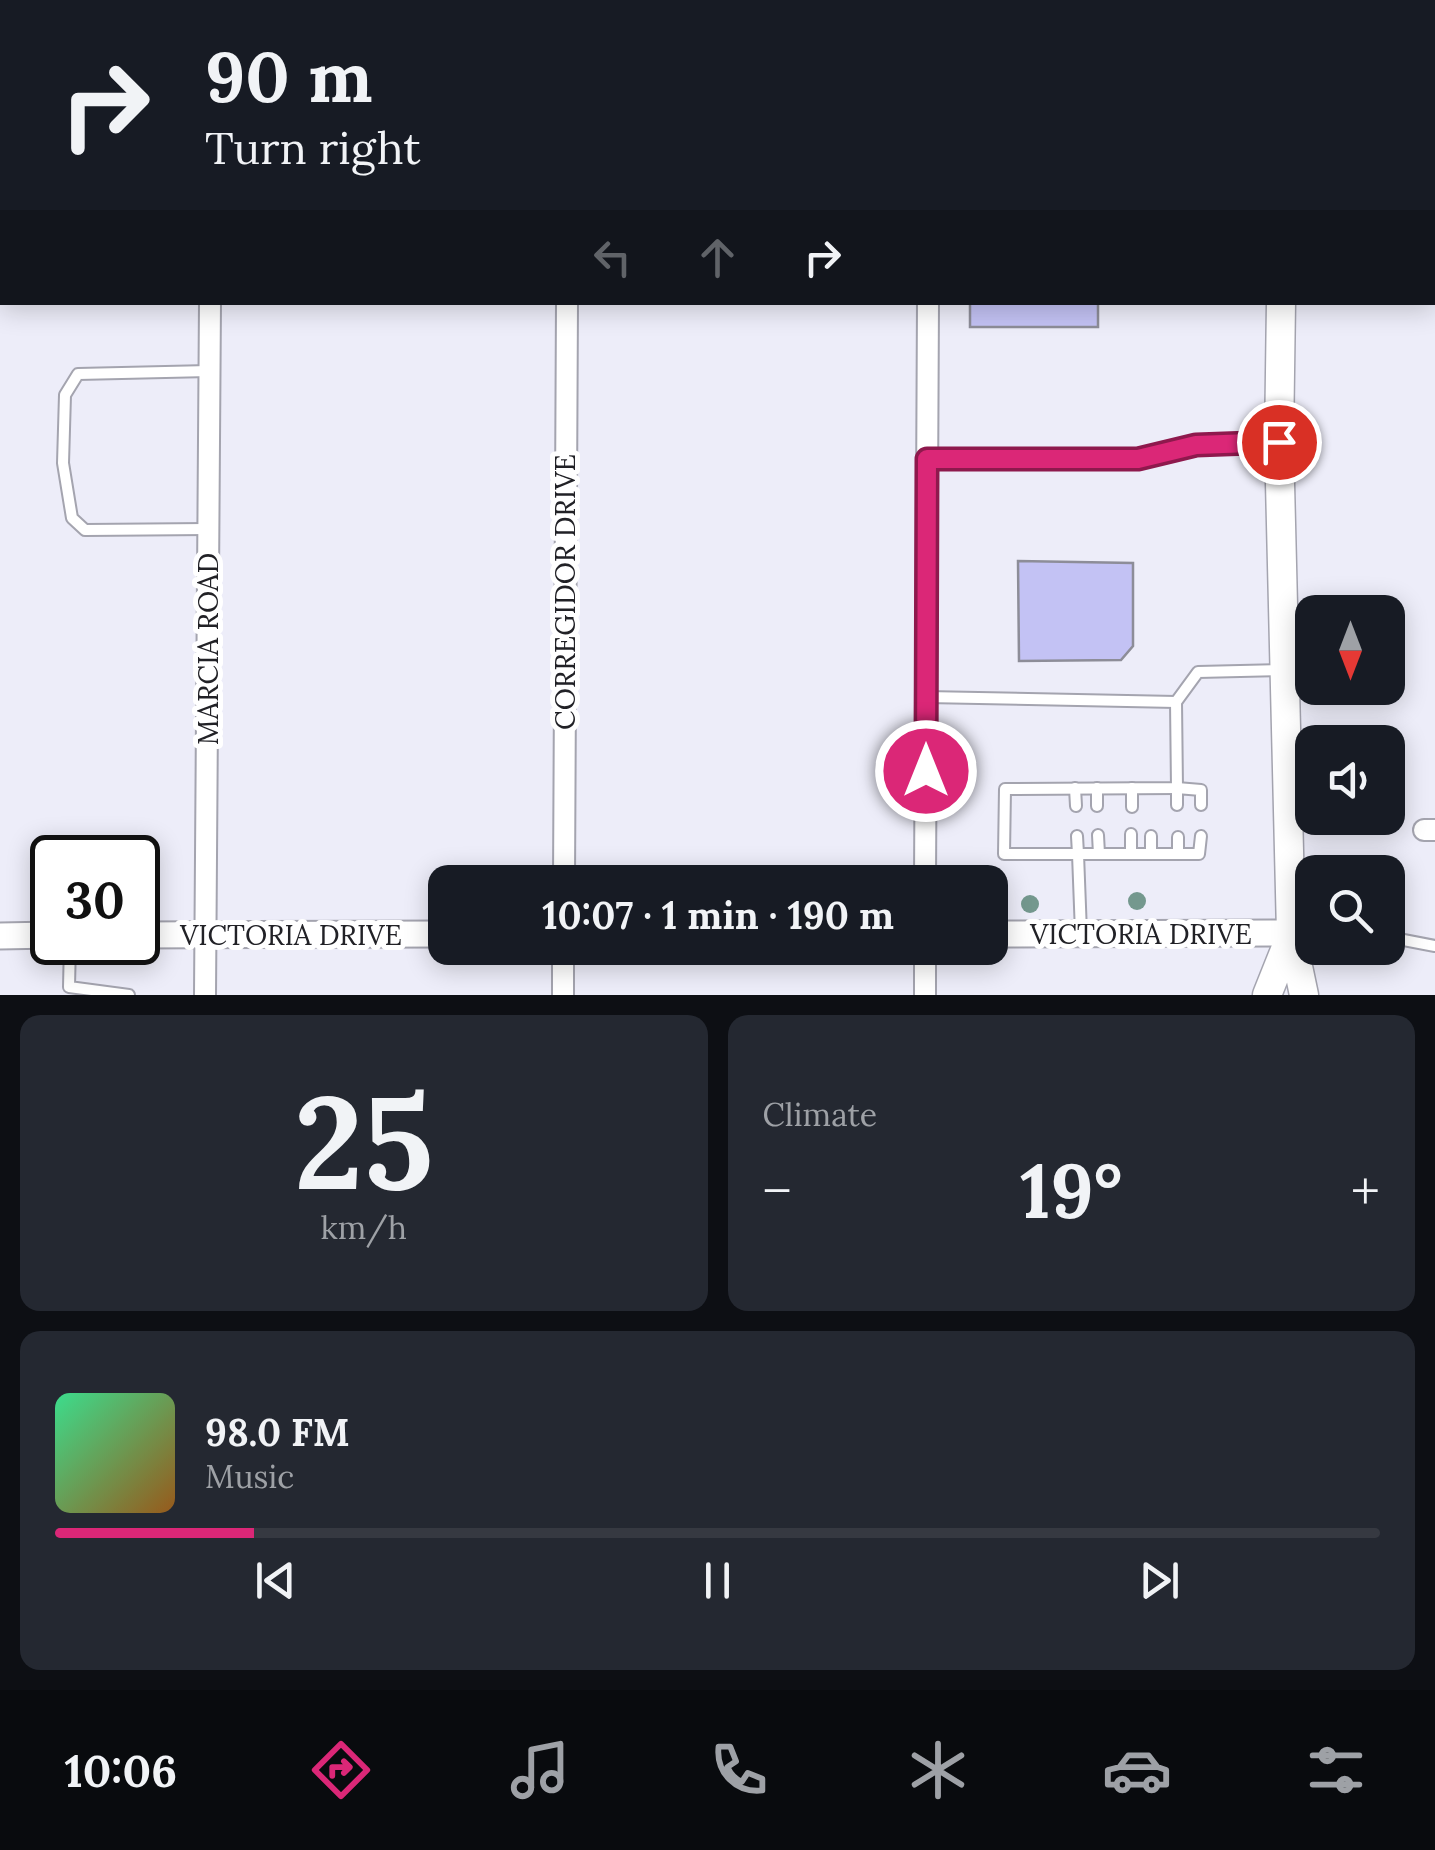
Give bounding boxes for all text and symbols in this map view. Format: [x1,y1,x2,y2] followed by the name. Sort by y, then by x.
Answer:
[205,32,373,121] text: 90 m
[40,40,170,170] icon: right
[205,119,421,176] text: Turn right
[585,230,640,285] icon: left
[690,230,745,285] icon: ahead
[795,230,850,285] icon: right
[1237,400,1322,485] pin
[1252,415,1307,470] icon: arrive
[547,454,583,730] street label: CORREGIDOR DRIVE
[190,553,226,745] street label: MARCIA ROAD
[1295,595,1405,705] north arrow
[1295,595,1405,965] map controls
[874,719,978,823] position arrow
[1295,725,1405,835] button: sound
[30,835,160,965] speed limit sign: 30
[1295,855,1405,965] button: search
[542,891,894,939] text: 10:07 · 1 min · 190 m
[1029,916,1252,952] street label: VICTORIA DRIVE
[179,917,402,953] street label: VICTORIA DRIVE
[294,1058,434,1225] text: 25
[763,1094,877,1135] text: Climate
[1020,1143,1122,1239] text: 19°
[763,1156,792,1226] text: −
[1351,1156,1380,1226] text: +
[321,1207,407,1248] text: km/h
[205,1408,350,1456] text: 98.0 FM
[205,1456,294,1497] text: Music
[248,1553,303,1608] icon: previous
[690,1553,745,1608] icon: pause
[1132,1553,1187,1608] icon: next
[306,1735,376,1805] icon: directions
[505,1735,575,1805] icon: music
[704,1735,774,1805] icon: phone
[903,1735,973,1805] icon: climate
[1102,1735,1172,1805] icon: car
[1301,1735,1371,1805] icon: filters
[64,1742,177,1799] text: 10:06

